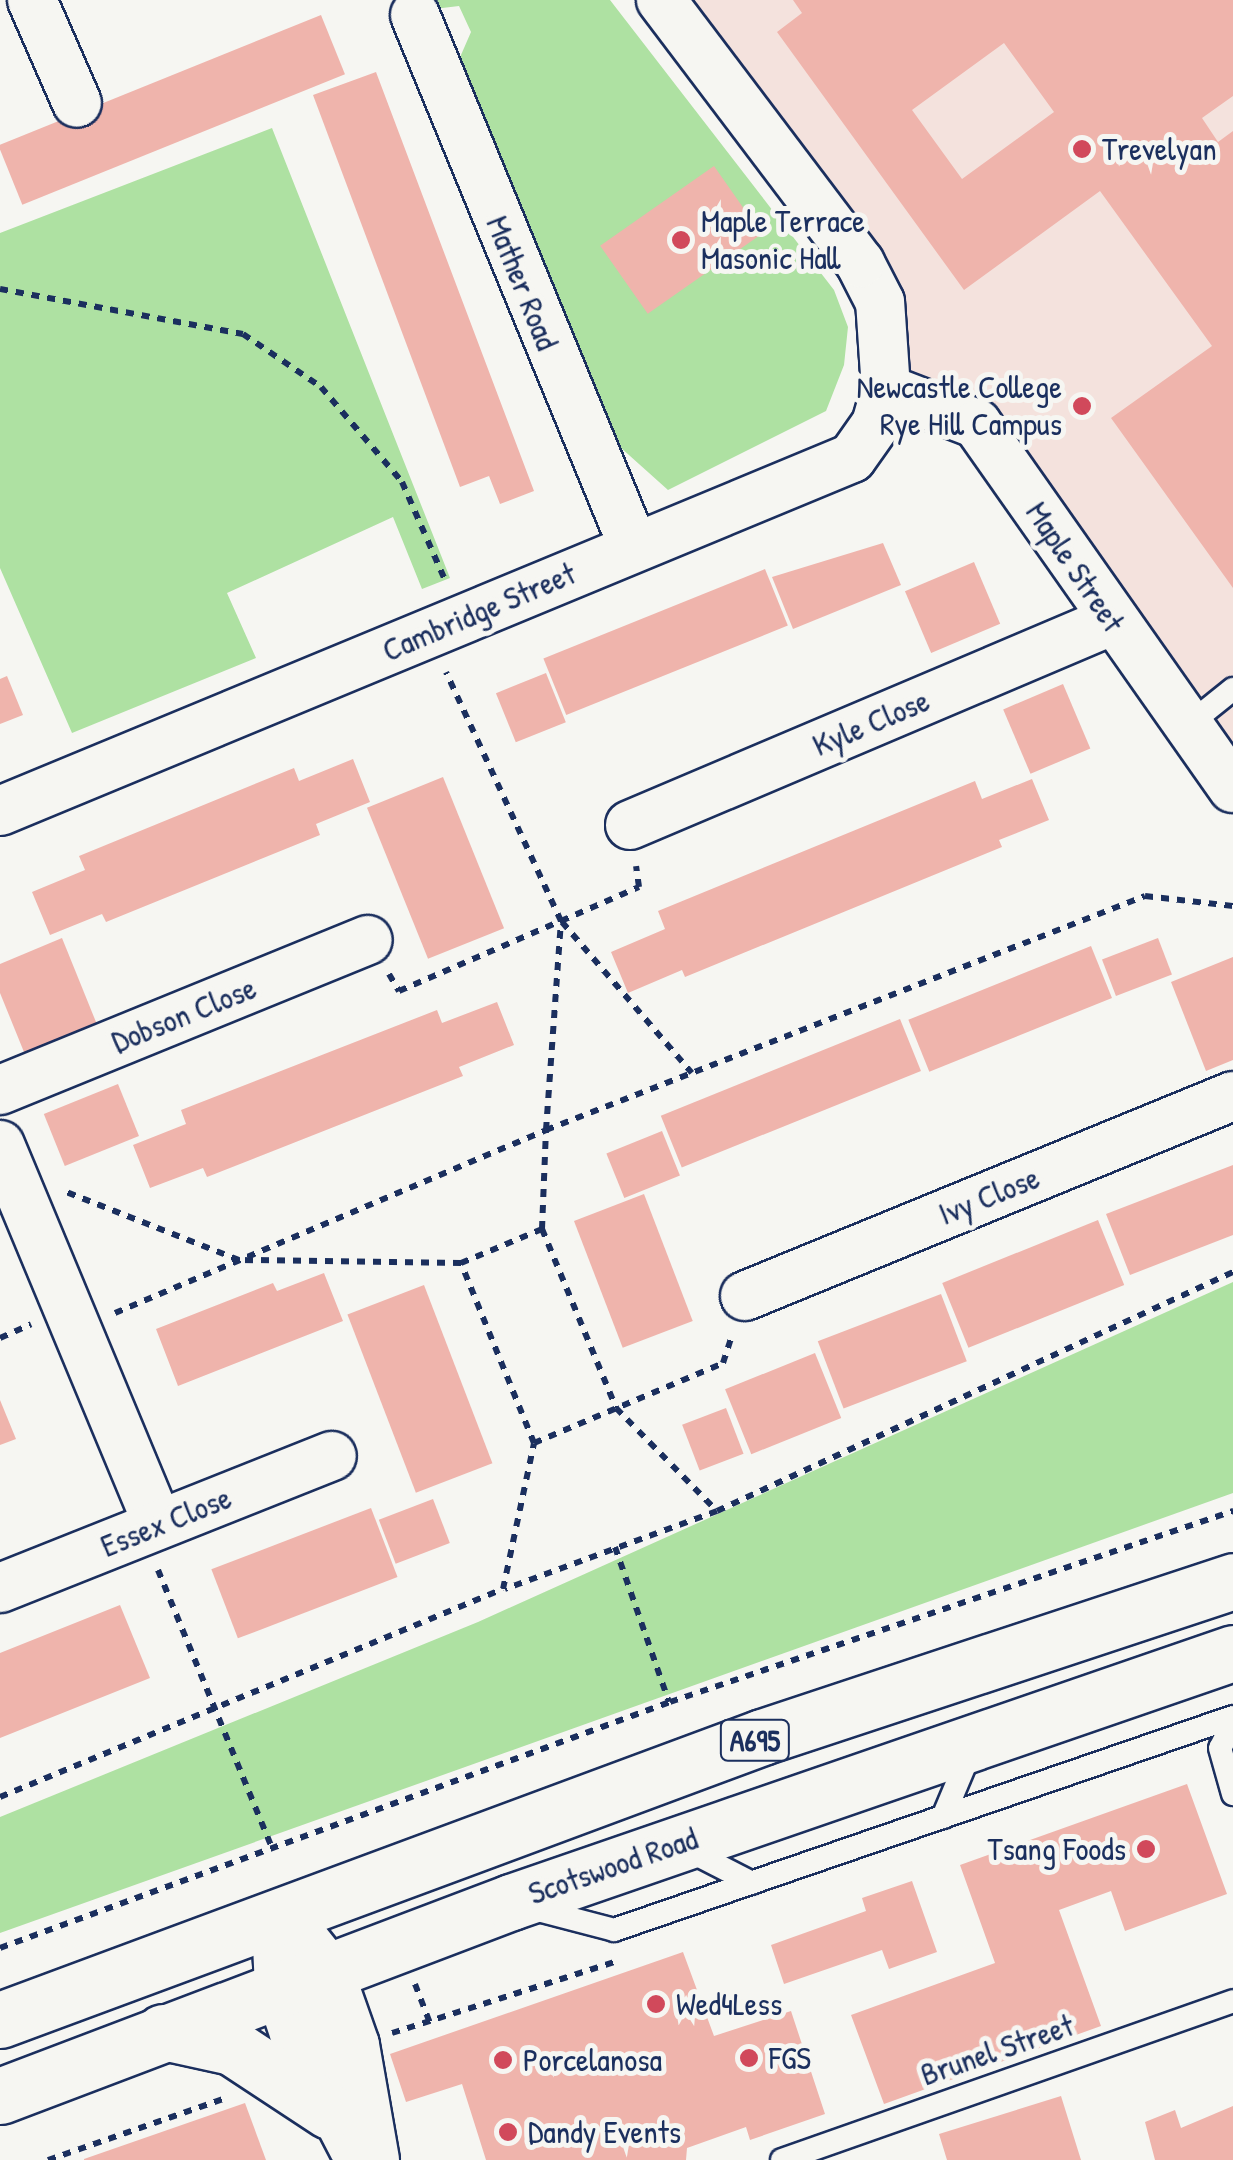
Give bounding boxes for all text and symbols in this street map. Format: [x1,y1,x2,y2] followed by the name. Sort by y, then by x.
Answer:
[1102,130,1217,168] place label: Trevelyan
[1071,138,1093,160] marker: Trevelyan
[701,203,865,278] place label: Maple Terrace Masonic Hall
[478,210,566,356] street label: Mather Road
[670,229,692,251] marker: Maple Terrace Masonic Hall
[857,369,1062,444] place label: Newcastle College Rye Hill Campus
[1071,395,1093,417] marker: Newcastle College Rye Hill Campus
[1018,495,1132,639] street label: Maple Street
[377,554,581,670] street label: Cambridge Street
[807,681,935,765] street label: Kyle Close
[106,969,262,1061] street label: Dobson Close
[933,1158,1045,1234] street label: Ivy Close
[95,1478,237,1566] street label: Essex Close
[718,1715,792,1765] road number: A695
[523,1819,703,1913] street label: Scotswood Road
[988,1830,1126,1868] place label: Tsang Foods
[1135,1838,1157,1860] marker: Tsang Foods
[676,1985,782,2023] place label: Wed4Less
[645,1993,667,2015] marker: Wed4Less
[916,2006,1078,2094] street label: Brunel Street
[769,2039,811,2077] place label: FGS
[523,2041,662,2079] place label: Porcelanosa
[738,2047,760,2069] marker: FGS
[492,2049,514,2071] marker: Porcelanosa
[528,2113,681,2151] place label: Dandy Events
[497,2121,519,2143] marker: Dandy Events

